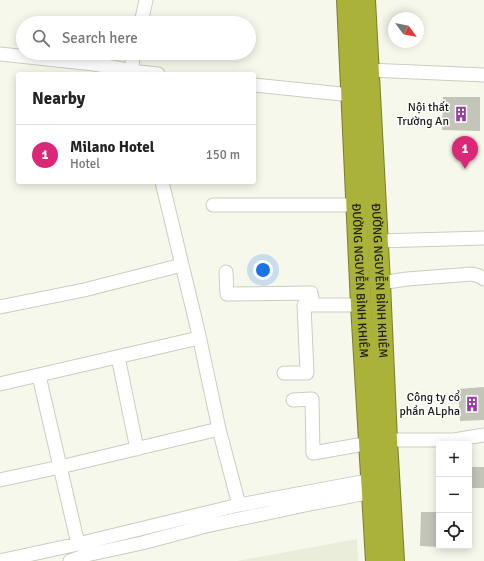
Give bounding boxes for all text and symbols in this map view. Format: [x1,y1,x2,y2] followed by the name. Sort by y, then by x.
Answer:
[388,12,424,48] north arrow
[16,16,256,60] search box
[30,27,52,49] icon: search
[62,29,138,47] text: Search here
[32,88,85,109] text: Nearby
[397,100,449,129] place label: Nội thất Trường An
[452,105,470,123] building icon: Nội thất Trường An
[452,136,478,169] pin: 1
[70,138,155,156] text: Milano Hotel
[41,147,49,163] text: 1
[206,147,240,163] text: 150 m
[70,156,100,172] text: Hotel
[348,203,371,359] street label: ĐƯỜNG NGUYỄN BÌNH KHIÊM
[368,203,390,358] street label: ĐƯỜNG NGUYỄN BỈNH KHIÊM
[253,260,273,280] your location
[399,390,460,419] place label: Công ty cổ phần ALpha
[463,395,481,413] building icon: Công ty cổ phần ALpha
[436,441,472,549] map controls
[436,441,472,477] button: +
[436,477,472,513] button: −
[436,513,472,549] button: locate

